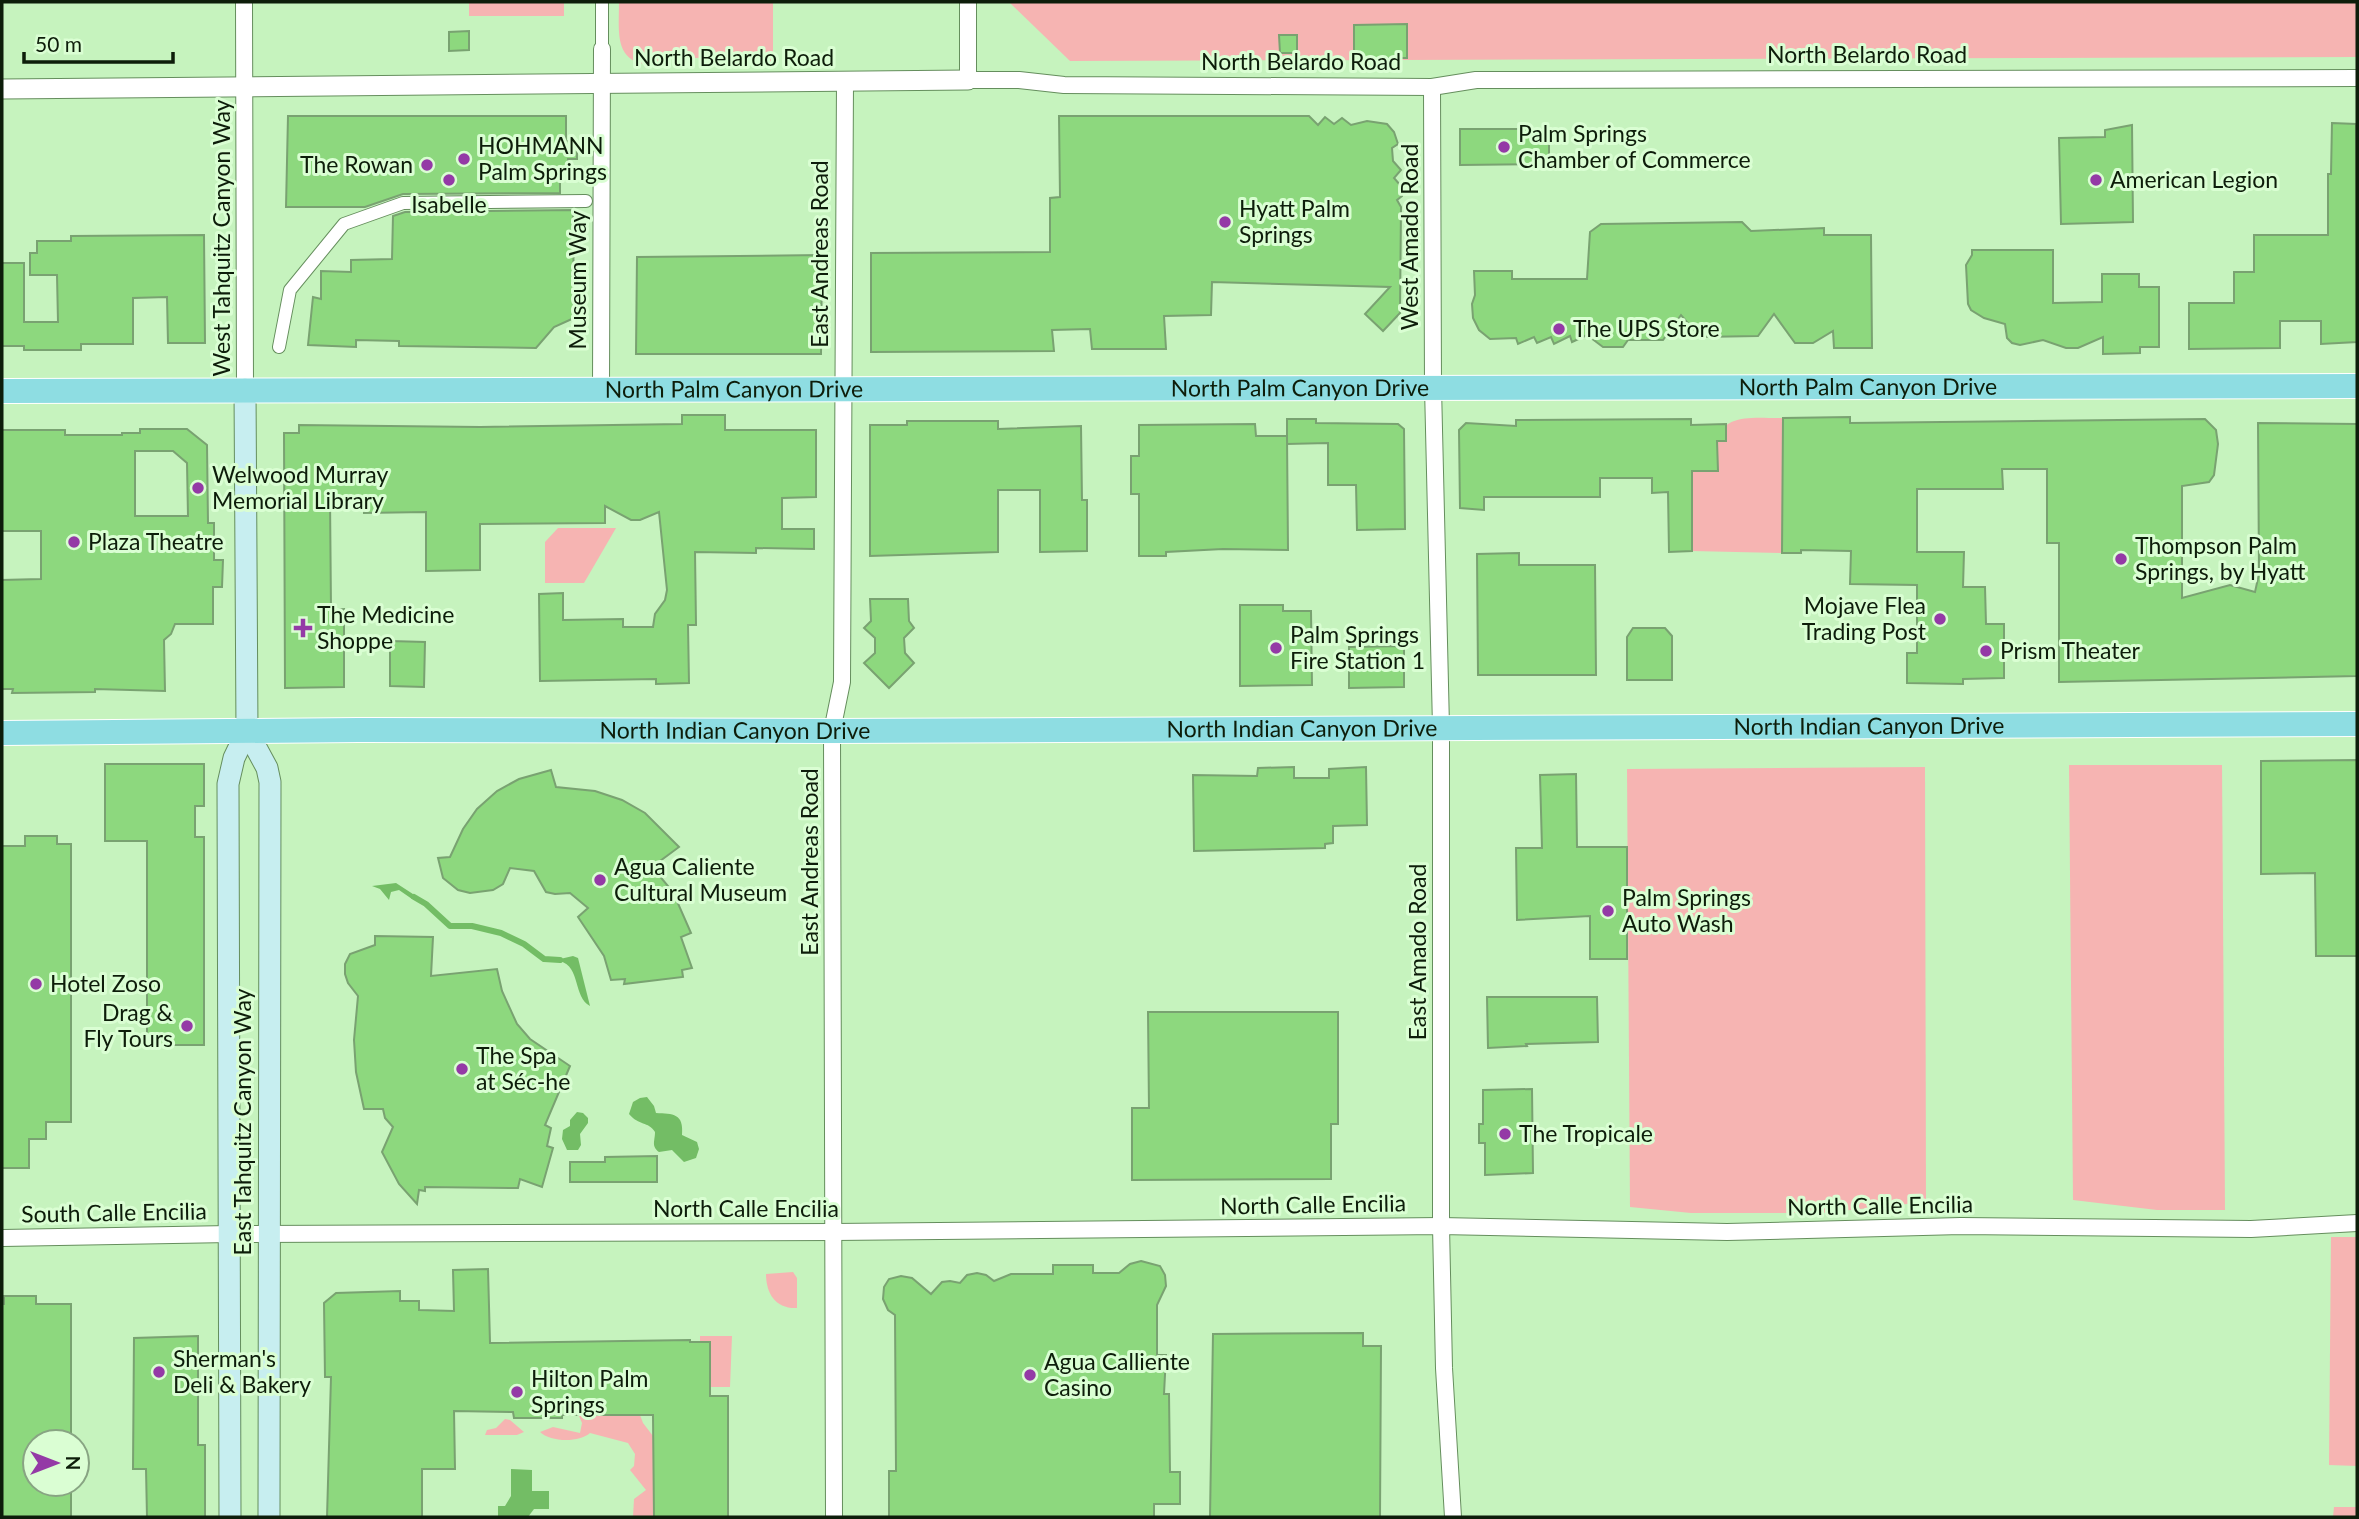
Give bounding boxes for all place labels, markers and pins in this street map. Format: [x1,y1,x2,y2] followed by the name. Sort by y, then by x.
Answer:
[1518,119,1751,173] place label: Palm Springs Chamber of Commerce
[478,131,607,185] place label: HOHMANN Palm Springs
[1496,139,1512,155] marker: Palm Springs Chamber of Commerce
[300,150,413,178] place label: The Rowan
[456,151,472,167] marker: HOHMANN Palm Springs
[419,157,435,173] marker: The Rowan
[2110,165,2278,193] place label: American Legion
[441,172,457,188] marker: Isabelle
[2088,172,2104,188] marker: American Legion
[411,190,487,218] place label: Isabelle
[1239,194,1350,248] place label: Hyatt Palm Springs
[1217,214,1233,230] marker: Hyatt Palm Springs
[1573,314,1720,342] place label: The UPS Store
[1551,321,1567,337] marker: The UPS Store
[212,460,389,514] place label: Welwood Murray Memorial Library
[190,480,206,496] marker: Welwood Murray Memorial Library
[88,527,224,555] place label: Plaza Theatre
[2135,531,2306,585] place label: Thompson Palm Springs, by Hyatt
[66,534,82,550] marker: Plaza Theatre
[2113,551,2129,567] marker: Thompson Palm Springs, by Hyatt
[1802,591,1927,645] place label: Mojave Flea Trading Post
[317,600,454,654] place label: The Medicine Shoppe
[1932,611,1948,627] marker: Mojave Flea Trading Post
[295,620,311,636] marker: The Medicine Shoppe
[1290,620,1425,674] place label: Palm Springs Fire Station 1
[2000,636,2141,664] place label: Prism Theater
[1268,640,1284,656] marker: Palm Springs Fire Station 1
[1978,643,1994,659] marker: Prism Theater
[614,852,787,906] place label: Agua Caliente Cultural Museum
[592,872,608,888] marker: Agua Caliente Cultural Museum
[1622,883,1751,937] place label: Palm Springs Auto Wash
[1600,903,1616,919] marker: Palm Springs Auto Wash
[50,969,161,997] place label: Hotel Zoso
[28,976,44,992] marker: Hotel Zoso
[83,998,174,1052] place label: Drag & Fly Tours
[179,1018,195,1034] marker: Drag & Fly Tours
[476,1041,570,1095] place label: The Spa at Séc-he
[454,1061,470,1077] marker: The Spa at Séc-he
[1519,1119,1653,1147] place label: The Tropicale
[1497,1126,1513,1142] marker: The Tropicale
[173,1344,311,1398] place label: Sherman's Deli & Bakery
[1044,1347,1190,1401] place label: Agua Calliente Casino
[151,1364,167,1380] marker: Sherman's Deli & Bakery
[531,1364,649,1418] place label: Hilton Palm Springs
[1022,1367,1038,1383] marker: Agua Calliente Casino
[509,1384,525,1400] marker: Hilton Palm Springs

